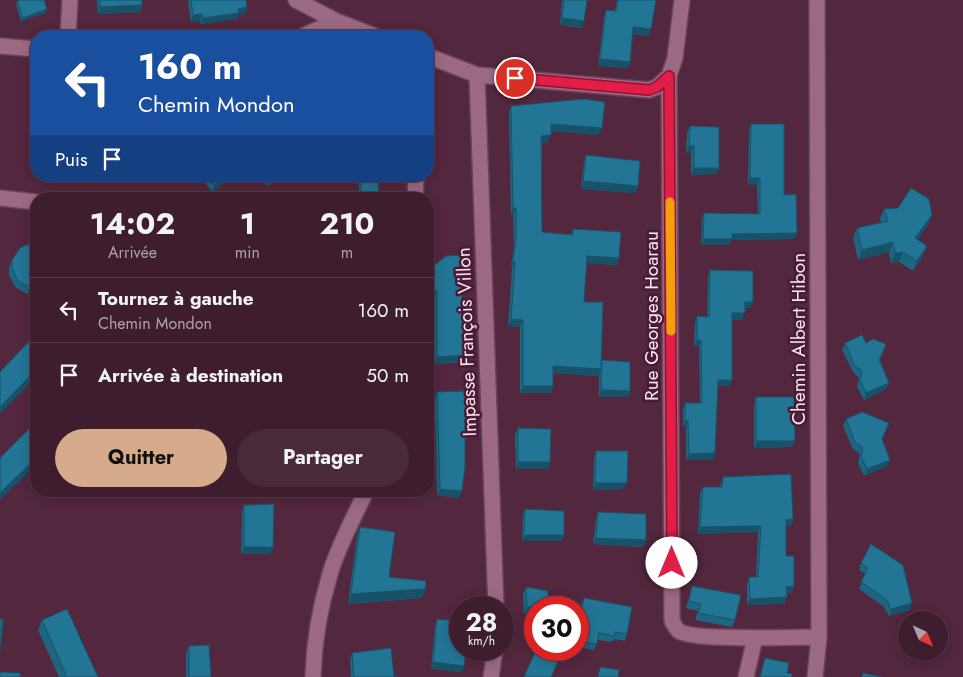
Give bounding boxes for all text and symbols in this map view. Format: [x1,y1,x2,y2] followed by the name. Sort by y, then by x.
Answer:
[138,42,242,92] text: 160 m
[55,50,120,115] icon: left
[494,57,536,99] pin
[501,64,529,92] icon: arrive
[138,88,294,120] text: Chemin Mondon
[98,145,126,173] icon: arrive
[55,146,88,173] text: Puis
[90,202,175,245] text: 14:02
[240,202,255,245] text: 1
[319,202,374,245] text: 210
[638,231,665,401] street label: Rue Georges Hoarau
[108,241,157,264] text: Arrivée
[235,241,260,264] text: min
[341,241,353,264] text: m
[450,247,483,437] street label: Impasse François Villon
[785,253,812,425] street label: Chemin Albert Hibon
[98,285,254,312] text: Tournez à gauche
[55,296,83,324] icon: left
[358,297,409,324] text: 160 m
[98,312,212,335] text: Chemin Mondon
[55,361,83,389] icon: arrive
[98,362,283,389] text: Arrivée à destination
[366,362,409,389] text: 50 m
[55,429,227,487] button: Quitter
[237,429,409,487] button: Partager
[645,536,697,588] position arrow
[524,596,589,661] speed limit sign: 30
[465,604,498,640] text: 28
[898,611,948,661] north arrow
[898,611,948,661] map controls
[468,632,495,650] text: km/h

